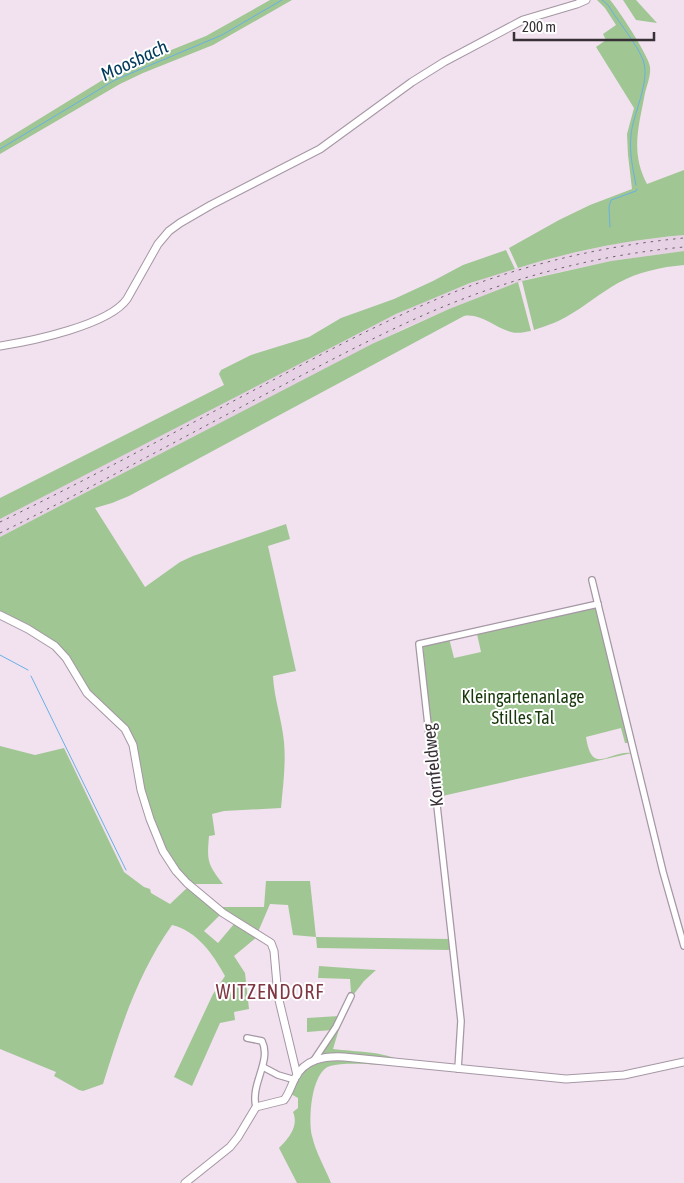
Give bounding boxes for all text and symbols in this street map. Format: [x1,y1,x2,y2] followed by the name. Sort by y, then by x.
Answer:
[514,10,654,42] scale bar
[522,18,556,35] text: 200 m
[97,35,171,85] water label: Moosbach
[461,686,585,728] park label: Kleingartenanlage Stilles Tal
[418,722,447,808] street label: Kornfeldweg
[216,980,324,1003] district label: WITZENDORF

